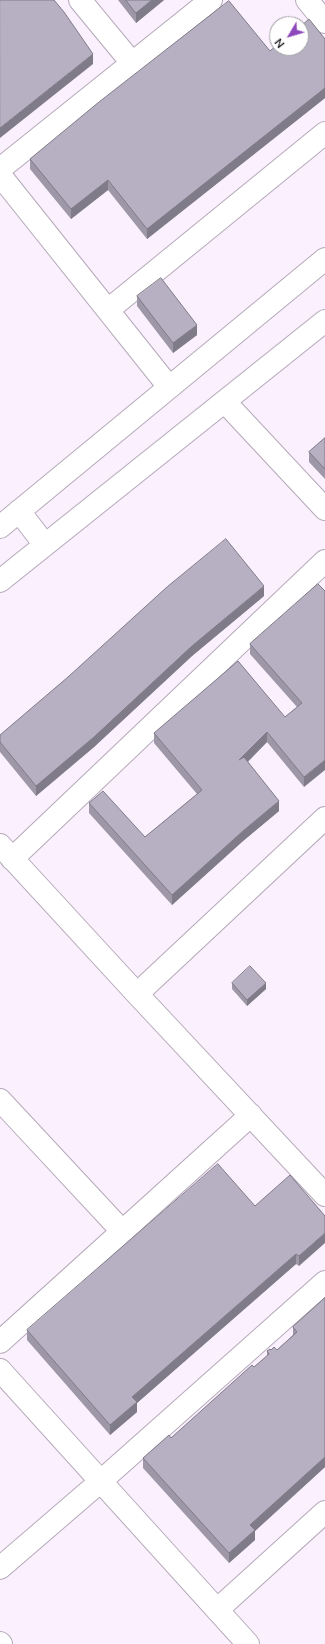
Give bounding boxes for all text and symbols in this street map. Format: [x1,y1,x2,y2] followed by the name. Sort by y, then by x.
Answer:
[269,16,309,56] north arrow
[271,35,288,51] text: N

